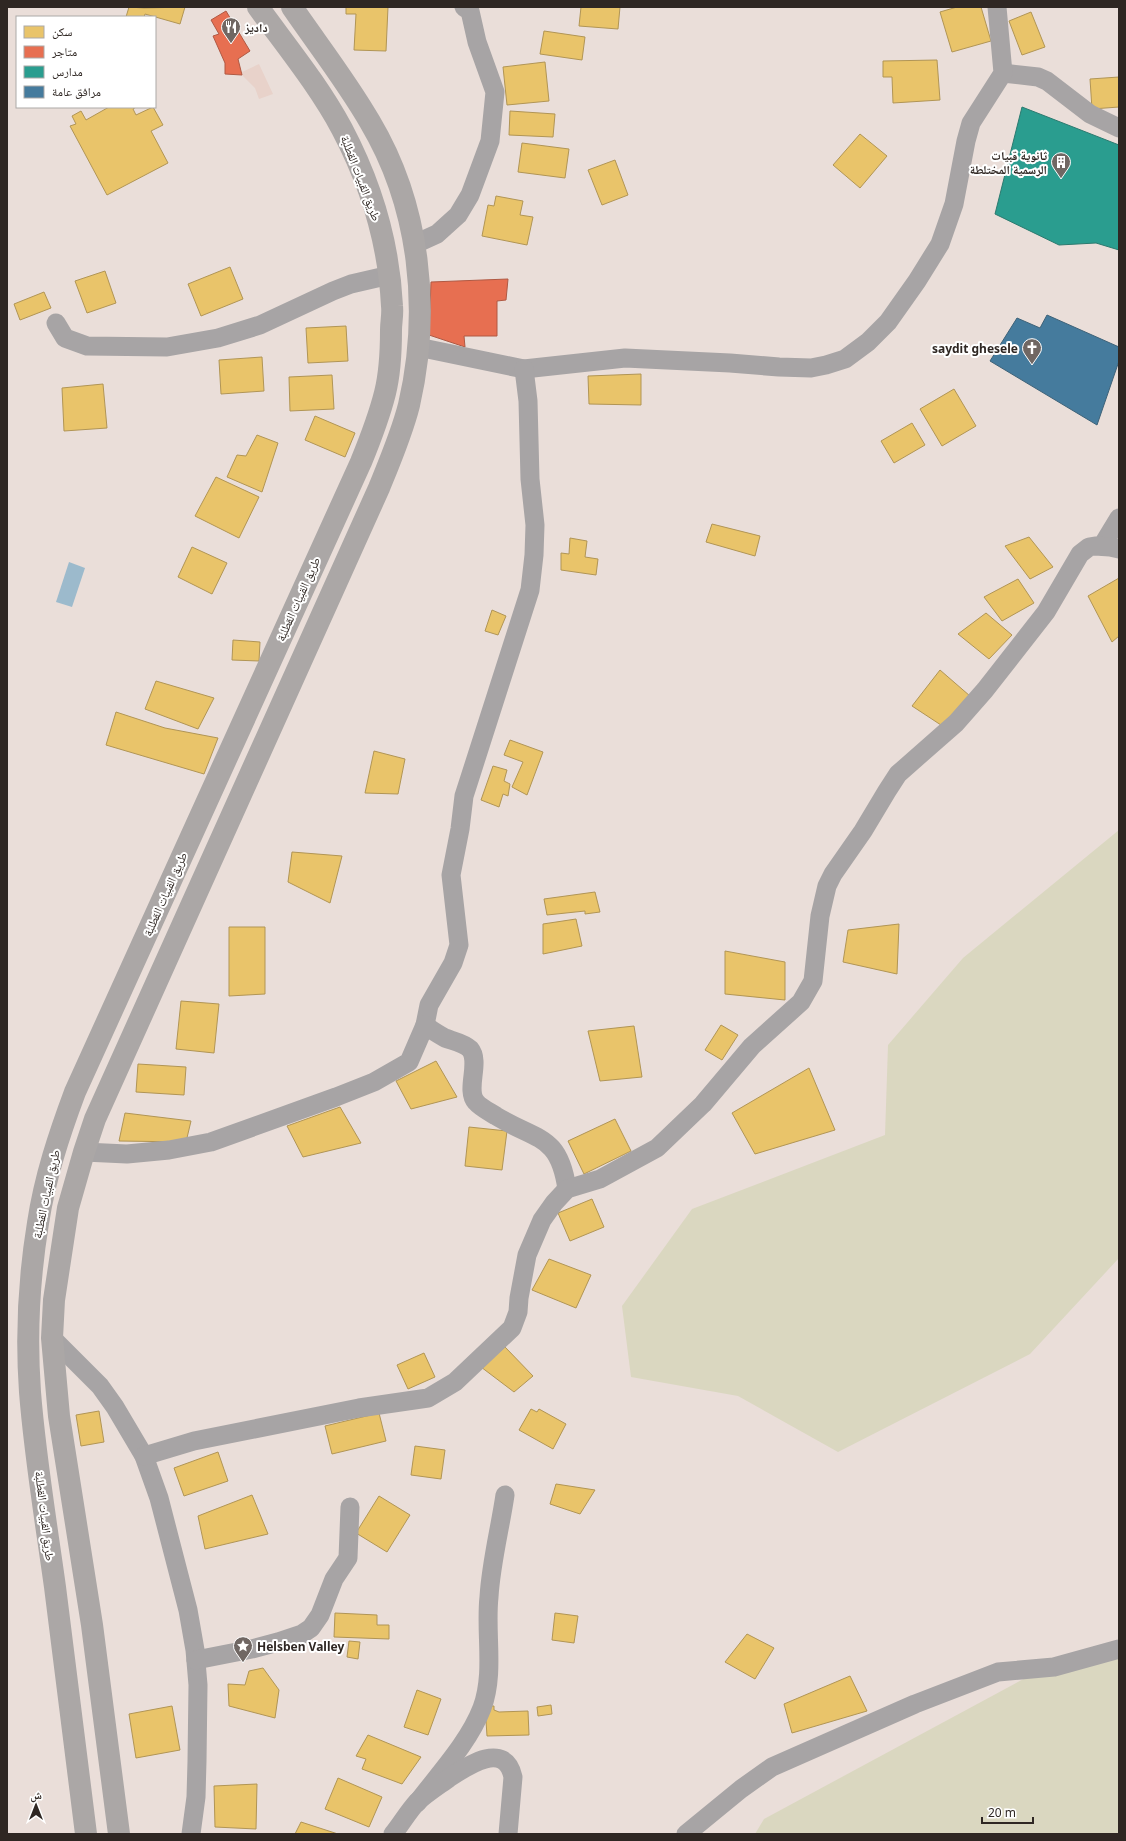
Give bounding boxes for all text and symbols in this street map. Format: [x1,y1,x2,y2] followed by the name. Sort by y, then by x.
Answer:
[16,16,156,108] legend
[220,16,242,44] restaurant icon: داديز
[244,19,268,36] place label: داديز
[52,23,73,40] text: سكن
[51,43,77,60] text: متاجر
[52,63,83,80] text: مدارس
[52,83,101,100] text: مرافق عامة
[337,133,385,223] street label: طريق القبيات القطلبة
[970,147,1048,178] place label: ثانوية قبيات الرسمية المختلطة
[1050,151,1072,179] building icon: ثانوية قبيات الرسمية المختلطة
[1021,337,1043,365] church icon: saydit ghesele
[932,340,1018,357] place label: saydit ghesele
[272,554,324,644] street label: طريق القبيات القطلبة
[139,849,191,939] street label: طريق القبيات القطلبة
[28,1148,64,1240] street label: طريق القبيات القطلبة
[31,1470,59,1562] street label: طريق القبيات القطلبة
[232,1635,254,1663] place icon: Helsben Valley
[257,1638,344,1655] place label: Helsben Valley
[16,1785,56,1825] north arrow
[30,1787,42,1803] text: ش
[982,1799,1033,1825] scale bar
[988,1804,1016,1821] text: 20 m

